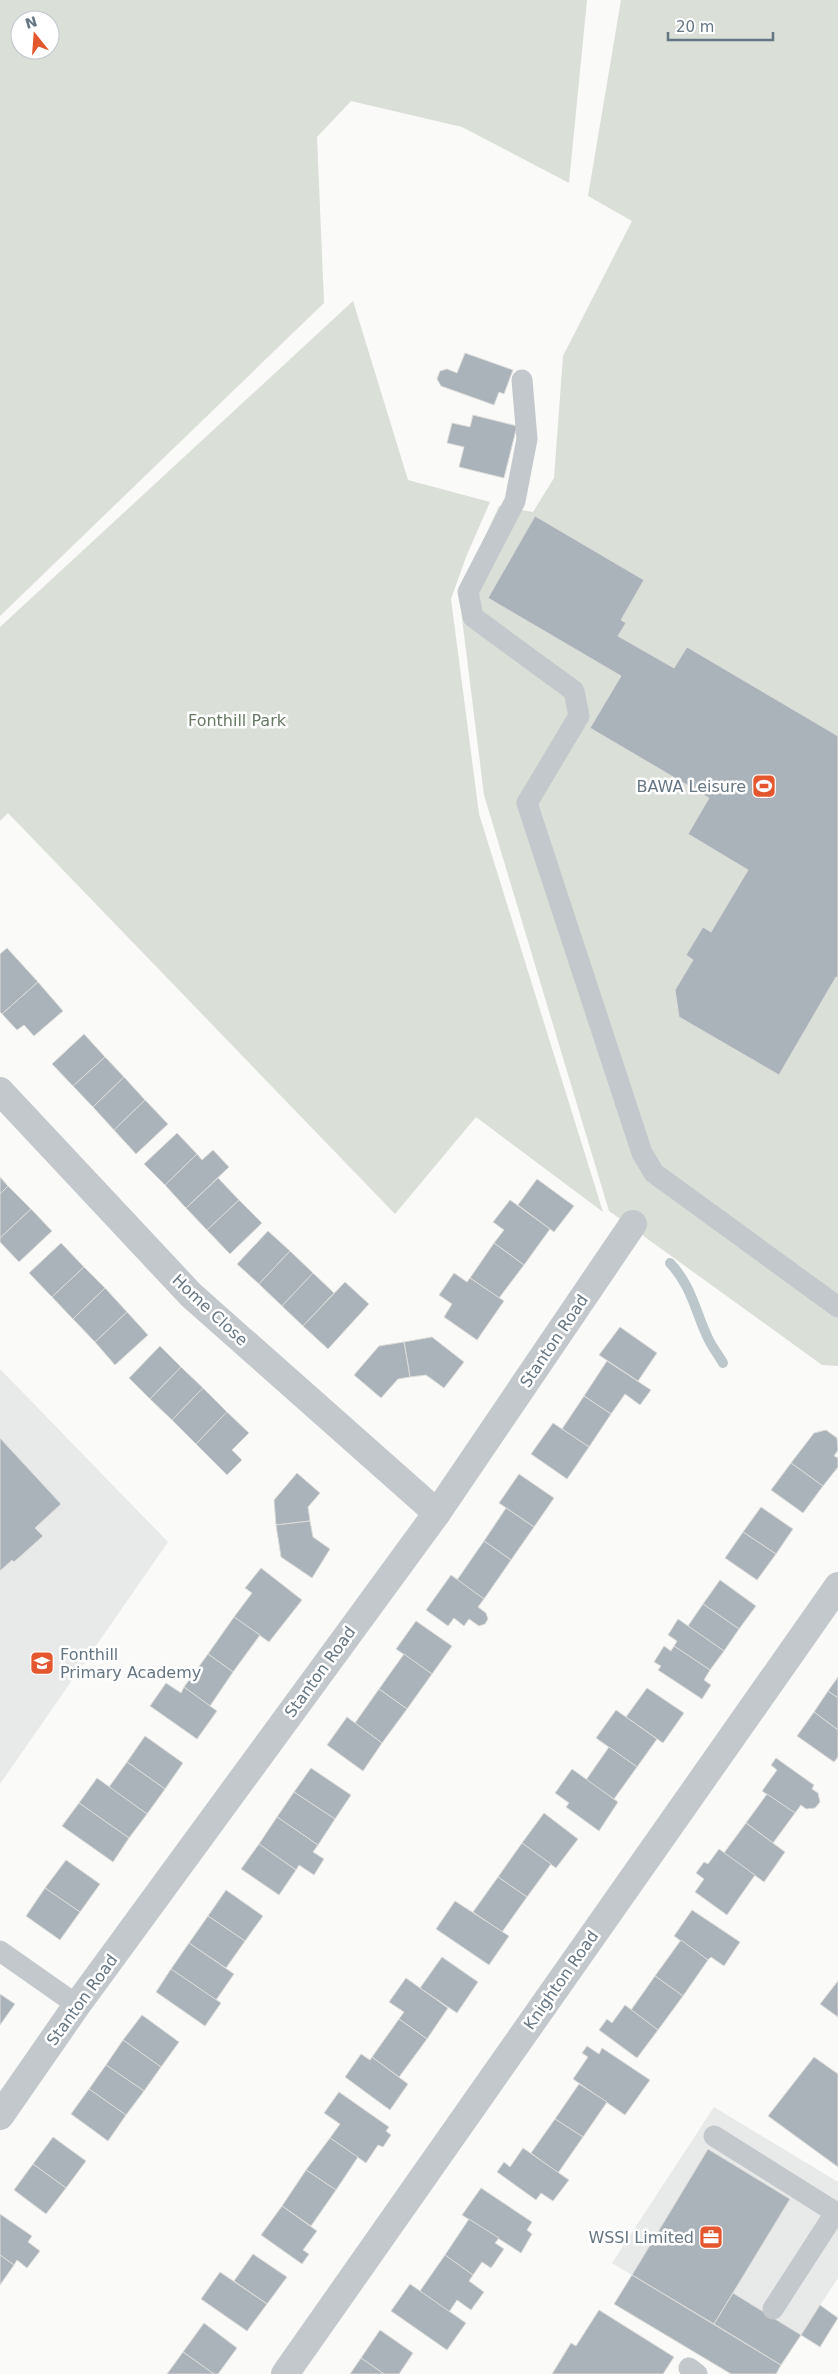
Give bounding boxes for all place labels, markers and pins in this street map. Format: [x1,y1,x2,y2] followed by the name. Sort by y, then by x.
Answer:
[751,773,777,799] sports icon: BAWA Leisure
[637,777,746,796] place label: BAWA Leisure
[60,1645,201,1682] place label: Fonthill Primary Academy
[29,1650,55,1676] school or university icon: Fonthill Primary Academy
[698,2224,724,2250] office icon: WSSI Limited
[588,2228,694,2247] place label: WSSI Limited

